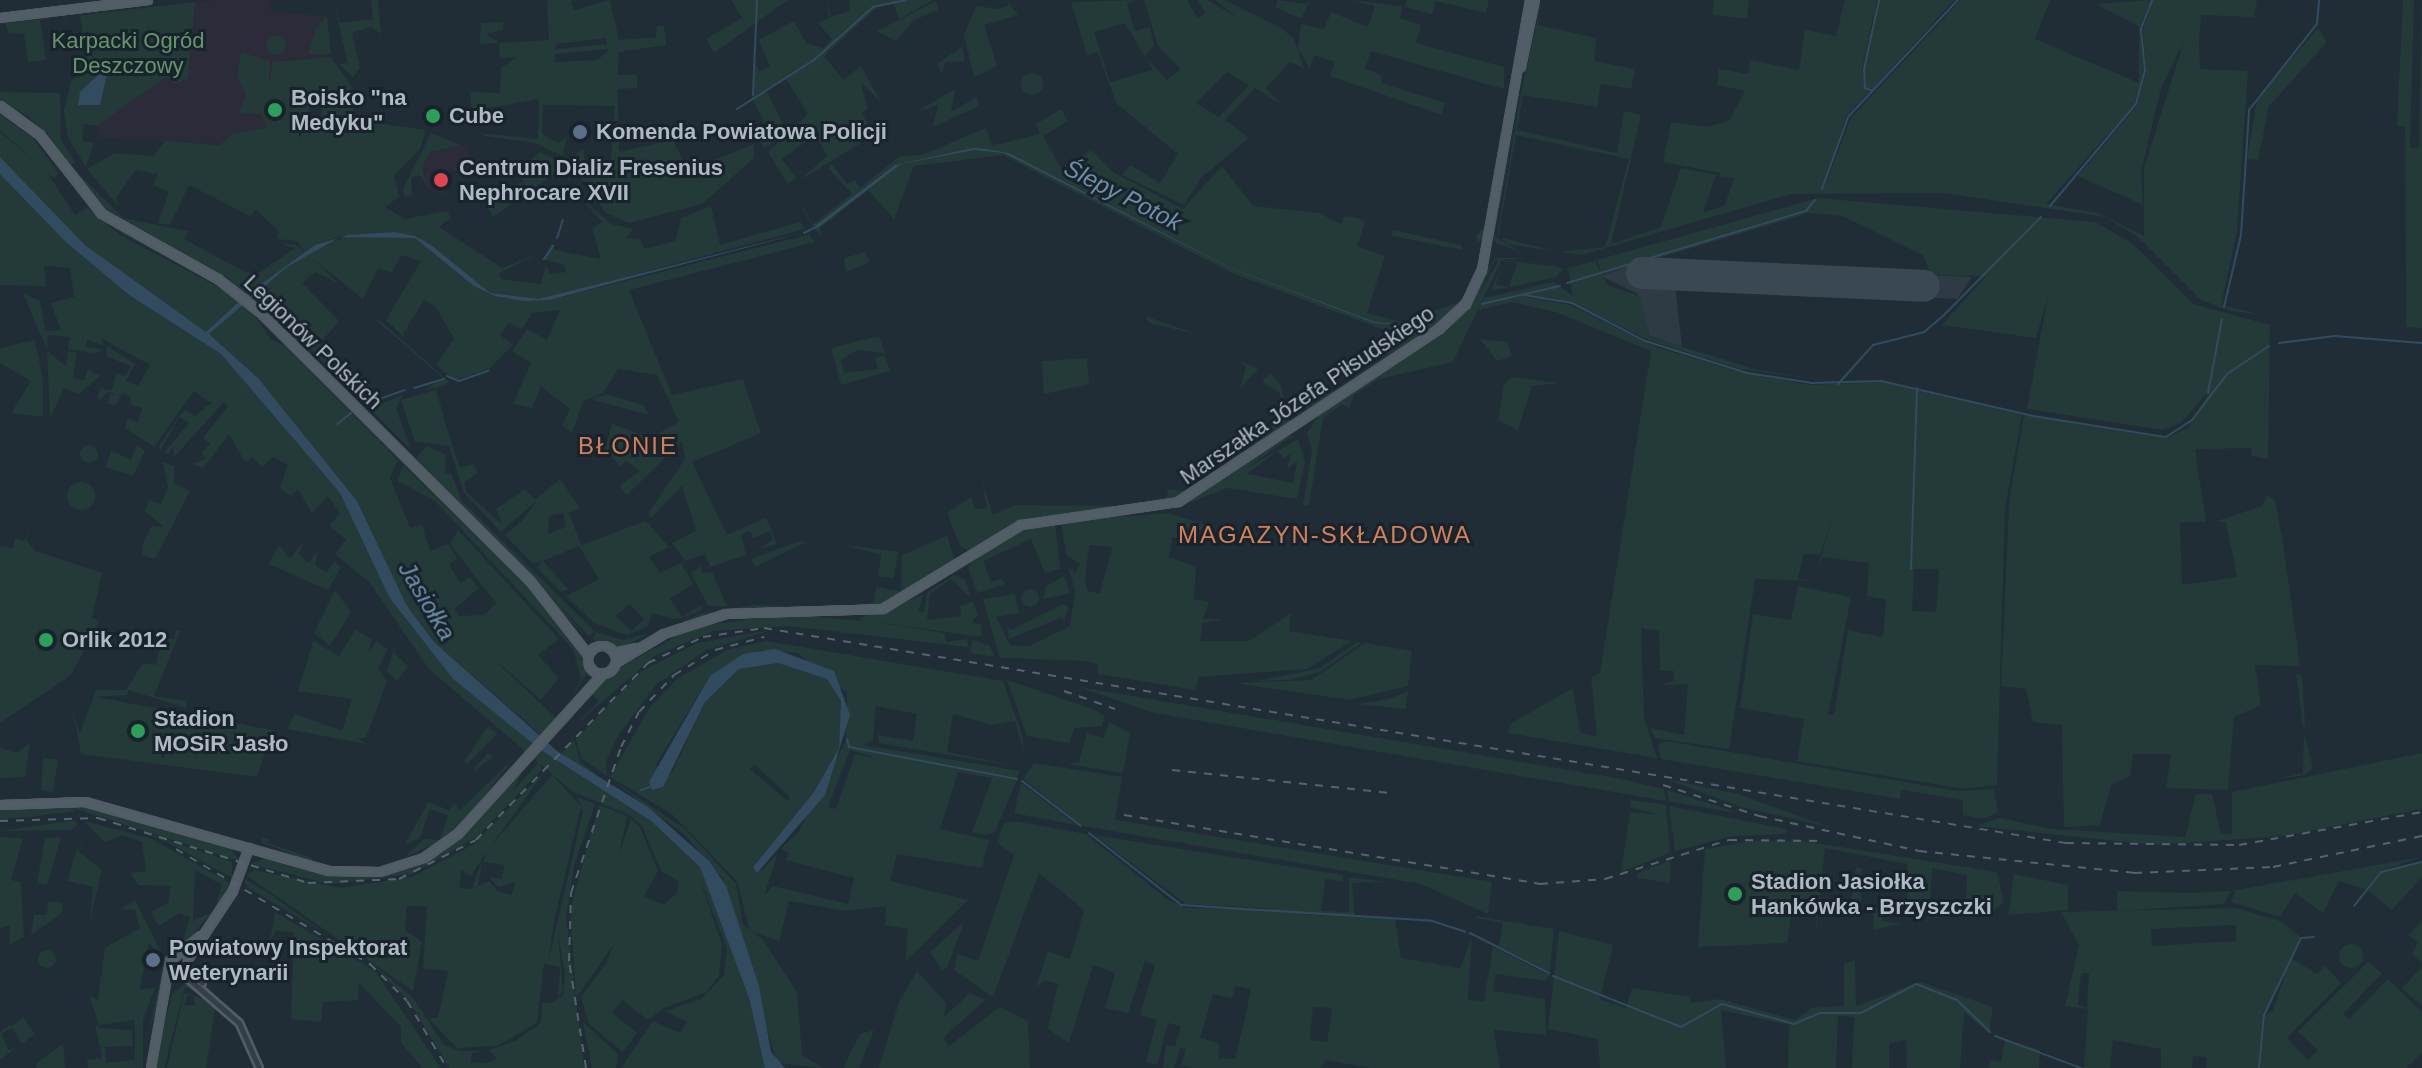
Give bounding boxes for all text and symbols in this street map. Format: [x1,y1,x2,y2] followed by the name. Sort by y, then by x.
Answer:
[52,27,204,78] park label: Karpacki Ogród Deszczowy
[291,84,407,136] place label: Boisko "na Medyku"
[266,101,284,119] marker: Boisko "na Medyku"
[449,103,504,129] place label: Cube
[424,107,442,125] marker: Cube
[596,119,887,145] place label: Komenda Powiatowa Policji
[571,123,589,141] marker: Komenda Powiatowa Policji
[1059,153,1187,237] water label: Ślepy Potok
[459,154,723,206] place label: Centrum Dializ Fresenius Nephrocare XVII
[430,169,452,191] marker: Centrum Dializ Fresenius Nephrocare XVII
[238,269,388,415] street label: Legionów Polskich
[1175,300,1439,490] street label: Marszałka Józefa Piłsudskiego
[578,432,678,460] district label: BŁONIE
[1178,521,1472,549] district label: MAGAZYN-SKŁADOWA
[392,556,462,646] water label: Jasiołka
[62,627,167,653] place label: Orlik 2012
[37,631,55,649] marker: Orlik 2012
[154,705,288,756] place label: Stadion MOSiR Jasło
[129,722,147,740] marker: Stadion MOSiR Jasło
[1751,868,1992,920] place label: Stadion Jasiołka Hankówka - Brzyszczki
[1726,885,1744,903] marker: Stadion Jasiołka Hankówka - Brzyszczki
[169,934,407,986] place label: Powiatowy Inspektorat Weterynarii
[144,951,162,969] marker: Powiatowy Inspektorat Weterynarii

